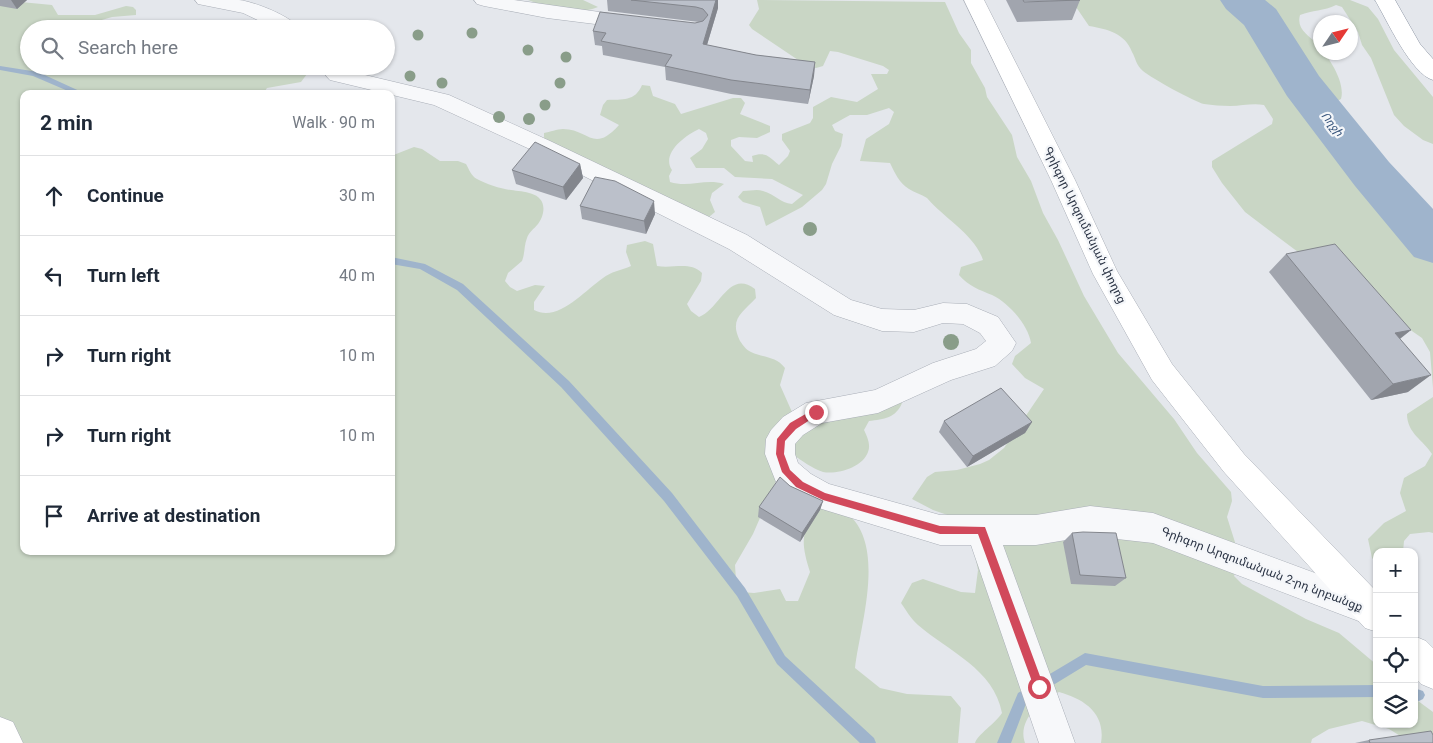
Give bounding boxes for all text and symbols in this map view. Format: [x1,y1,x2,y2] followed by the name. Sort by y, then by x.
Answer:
[1313,15,1358,60] north arrow
[20,20,395,75] search box
[38,34,66,62] icon: search
[78,36,178,59] text: Search here
[1318,109,1346,139] water label: Ողջի
[40,111,93,135] text: 2 min
[292,113,375,132] text: Walk · 90 m
[1041,144,1129,306] street label: Գրիգոր Արզումանյան փողոց
[40,182,68,210] icon: ahead
[87,184,164,207] text: Continue
[339,186,375,205] text: 30 m
[40,262,68,290] icon: left
[87,264,160,287] text: Turn left
[339,266,375,285] text: 40 m
[40,342,68,370] icon: right
[87,344,171,367] text: Turn right
[339,346,375,365] text: 10 m
[805,401,828,424] route end
[40,422,68,450] icon: right
[87,424,171,447] text: Turn right
[339,426,375,445] text: 10 m
[40,502,68,530] icon: arrive
[87,504,260,527] text: Arrive at destination
[1159,524,1365,614] street label: Գրիգոր Արզումանյան 2-րդ նրբանցք
[1373,548,1418,728] map controls
[1373,548,1418,593] button: +
[1373,593,1418,638] button: −
[1373,638,1418,683] button: locate
[1028,676,1051,699] route start
[1373,683,1418,728] button: layers

